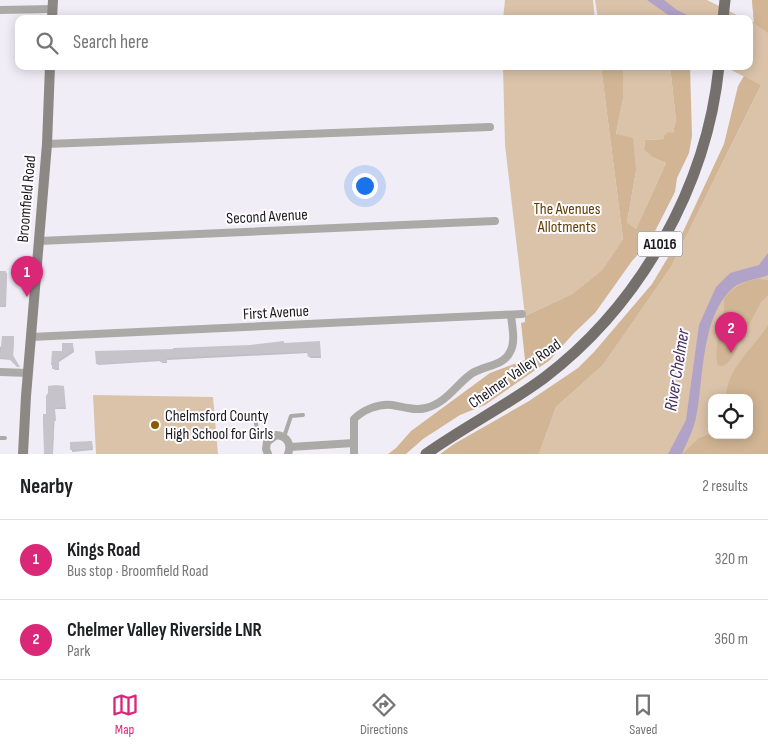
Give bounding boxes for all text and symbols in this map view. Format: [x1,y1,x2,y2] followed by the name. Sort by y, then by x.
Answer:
[15,15,753,70] search box
[33,29,61,57] icon: search
[73,31,149,54] text: Search here
[14,155,40,243] street label: Broomfield Road
[352,173,378,199] your location
[533,200,601,237] park label: The Avenues Allotments
[226,205,308,229] street label: Second Avenue
[638,232,682,256] road number: A1016
[11,256,43,297] pin: 1
[243,302,309,324] street label: First Avenue
[715,312,747,353] pin: 2
[660,327,694,413] water label: River Chelmer
[465,335,565,413] street label: Chelmer Valley Road
[708,394,753,439] map controls
[708,394,753,439] button: locate
[165,407,273,444] place label: Chelmsford County High School for Girls
[149,419,161,431] marker: Chelmsford County High School for Girls
[20,474,73,499] text: Nearby
[702,477,748,496] text: 2 results
[67,539,140,562] text: Kings Road
[33,550,39,569] text: 1
[715,550,748,569] text: 320 m
[67,562,208,581] text: Bus stop · Broomfield Road
[67,619,262,642] text: Chelmer Valley Riverside LNR
[32,630,40,649] text: 2
[714,630,748,649] text: 360 m
[67,642,90,661] text: Park
[111,691,139,738] tab: Map
[360,691,408,738] tab: Directions
[629,691,657,738] tab: Saved

